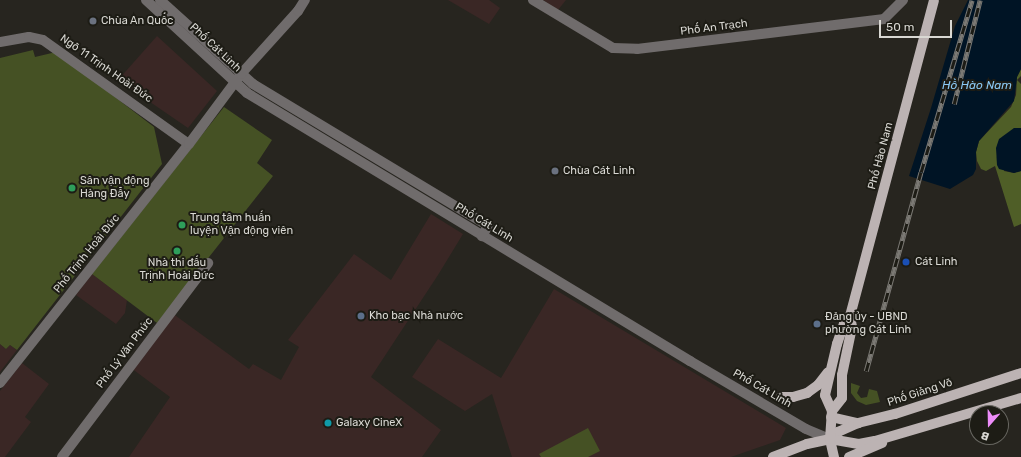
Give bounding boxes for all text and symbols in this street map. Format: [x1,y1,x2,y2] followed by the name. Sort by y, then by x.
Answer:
[881,12,954,38] scale bar
[101,14,174,28] place label: Chùa An Quốc
[88,16,98,26] marker: Chùa An Quốc
[679,17,749,39] street label: Phố An Trạch
[886,20,914,34] text: 50 m
[187,21,243,75] street label: Phố Cát Linh
[57,32,155,106] street label: Ngõ 11 Trịnh Hoài Đức
[942,79,1012,93] water label: Hồ Hào Nam
[866,121,896,191] street label: Phố Hào Nam
[563,164,635,178] place label: Chùa Cát Linh
[550,166,560,176] marker: Chùa Cát Linh
[80,175,150,201] place label: Sân vận động Hàng Đẫy
[67,183,77,193] marker: Sân vận động Hàng Đẫy
[453,201,515,245] street label: Phố Cát Linh
[51,212,123,296] street label: Phố Trịnh Hoài Đức
[190,212,294,238] place label: Trung tâm huấn luyện Vận động viên
[177,220,187,230] marker: Trung tâm huấn luyện Vận động viên
[172,246,182,256] marker: Nhà thi đấu Trịnh Hoài Đức
[915,255,958,269] place label: Cát Linh
[900,256,912,268] marker: Cát Linh
[140,257,214,283] place label: Nhà thi đấu Trịnh Hoài Đức
[369,309,463,323] place label: Kho bạc Nhà nước
[356,311,366,321] marker: Kho bạc Nhà nước
[825,311,911,337] place label: Đảng ủy - UBND phường Cát Linh
[94,315,156,391] street label: Phố Lý Văn Phức
[812,319,822,329] marker: Đảng ủy - UBND phường Cát Linh
[730,367,794,411] street label: Phố Cát Linh
[886,376,954,410] street label: Phố Giảng Võ
[969,405,1009,445] north arrow
[336,416,403,430] place label: Galaxy CineX
[323,418,333,428] marker: Galaxy CineX
[979,428,991,443] text: B

